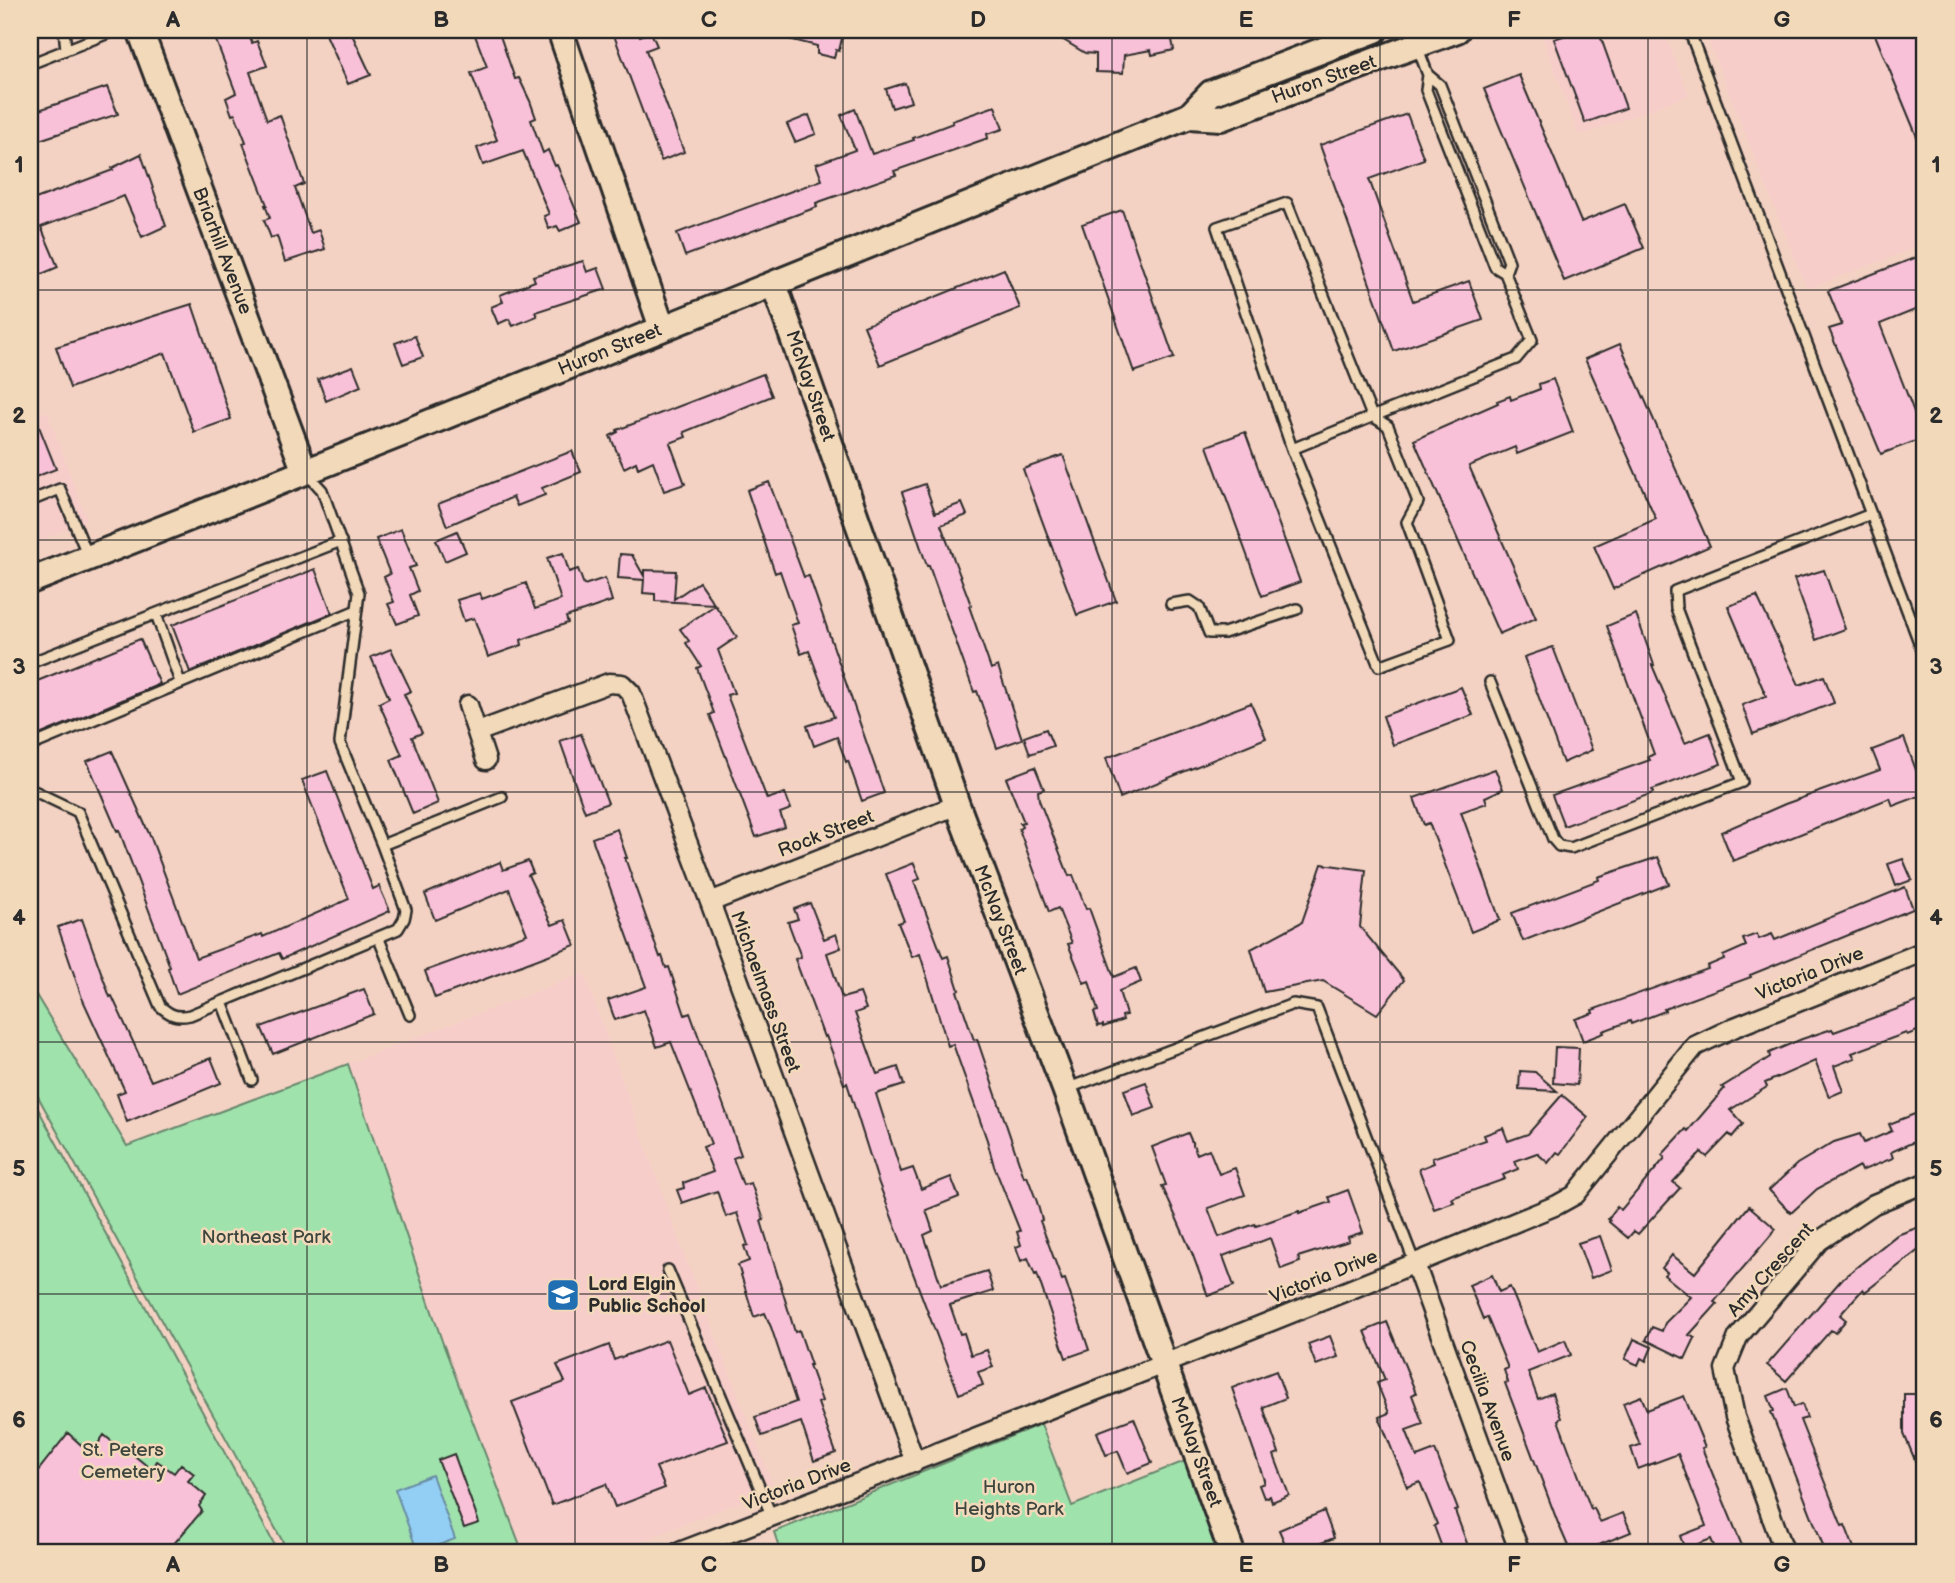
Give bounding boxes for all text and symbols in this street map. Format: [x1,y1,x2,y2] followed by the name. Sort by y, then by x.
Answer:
[165,6,181,34] text: A
[433,6,449,34] text: B
[701,6,717,34] text: C
[970,6,986,34] text: D
[1239,6,1254,34] text: E
[1507,6,1521,34] text: F
[1774,6,1791,34] text: G
[1269,50,1379,110] street label: Huron Street
[14,151,24,179] text: 1
[1931,151,1941,179] text: 1
[187,184,257,318] street label: Briarhill Avenue
[555,319,665,381] street label: Huron Street
[780,327,840,445] street label: McNay Street
[12,402,26,430] text: 2
[1929,402,1943,430] text: 2
[12,653,26,681] text: 3
[1929,653,1943,681] text: 3
[775,805,877,863] street label: Rock Street
[969,862,1032,978] street label: McNay Street
[12,904,26,932] text: 4
[1929,904,1943,932] text: 4
[725,908,805,1076] street label: Michaelmass Street
[1753,942,1867,1006] street label: Victoria Drive
[12,1155,26,1183] text: 5
[1929,1155,1943,1183] text: 5
[1723,1218,1819,1322] street label: Amy Crescent
[202,1226,331,1249] park label: Northeast Park
[1267,1245,1381,1309] street label: Victoria Drive
[588,1273,705,1318] place label: Lord Elgin Public School
[544,1276,582,1314] school or university icon: Lord Elgin Public School
[1454,1337,1520,1465] street label: Cecilia Avenue
[1165,1394,1227,1511] street label: McNay Street
[12,1406,26,1434] text: 6
[1929,1406,1943,1434] text: 6
[81,1439,166,1484] park label: St. Peters Cemetery
[740,1454,854,1516] street label: Victoria Drive
[954,1476,1064,1521] park label: Huron Heights Park
[165,1551,181,1579] text: A
[433,1551,449,1579] text: B
[701,1551,717,1579] text: C
[970,1551,986,1579] text: D
[1239,1551,1254,1579] text: E
[1507,1551,1521,1579] text: F
[1774,1551,1791,1579] text: G

